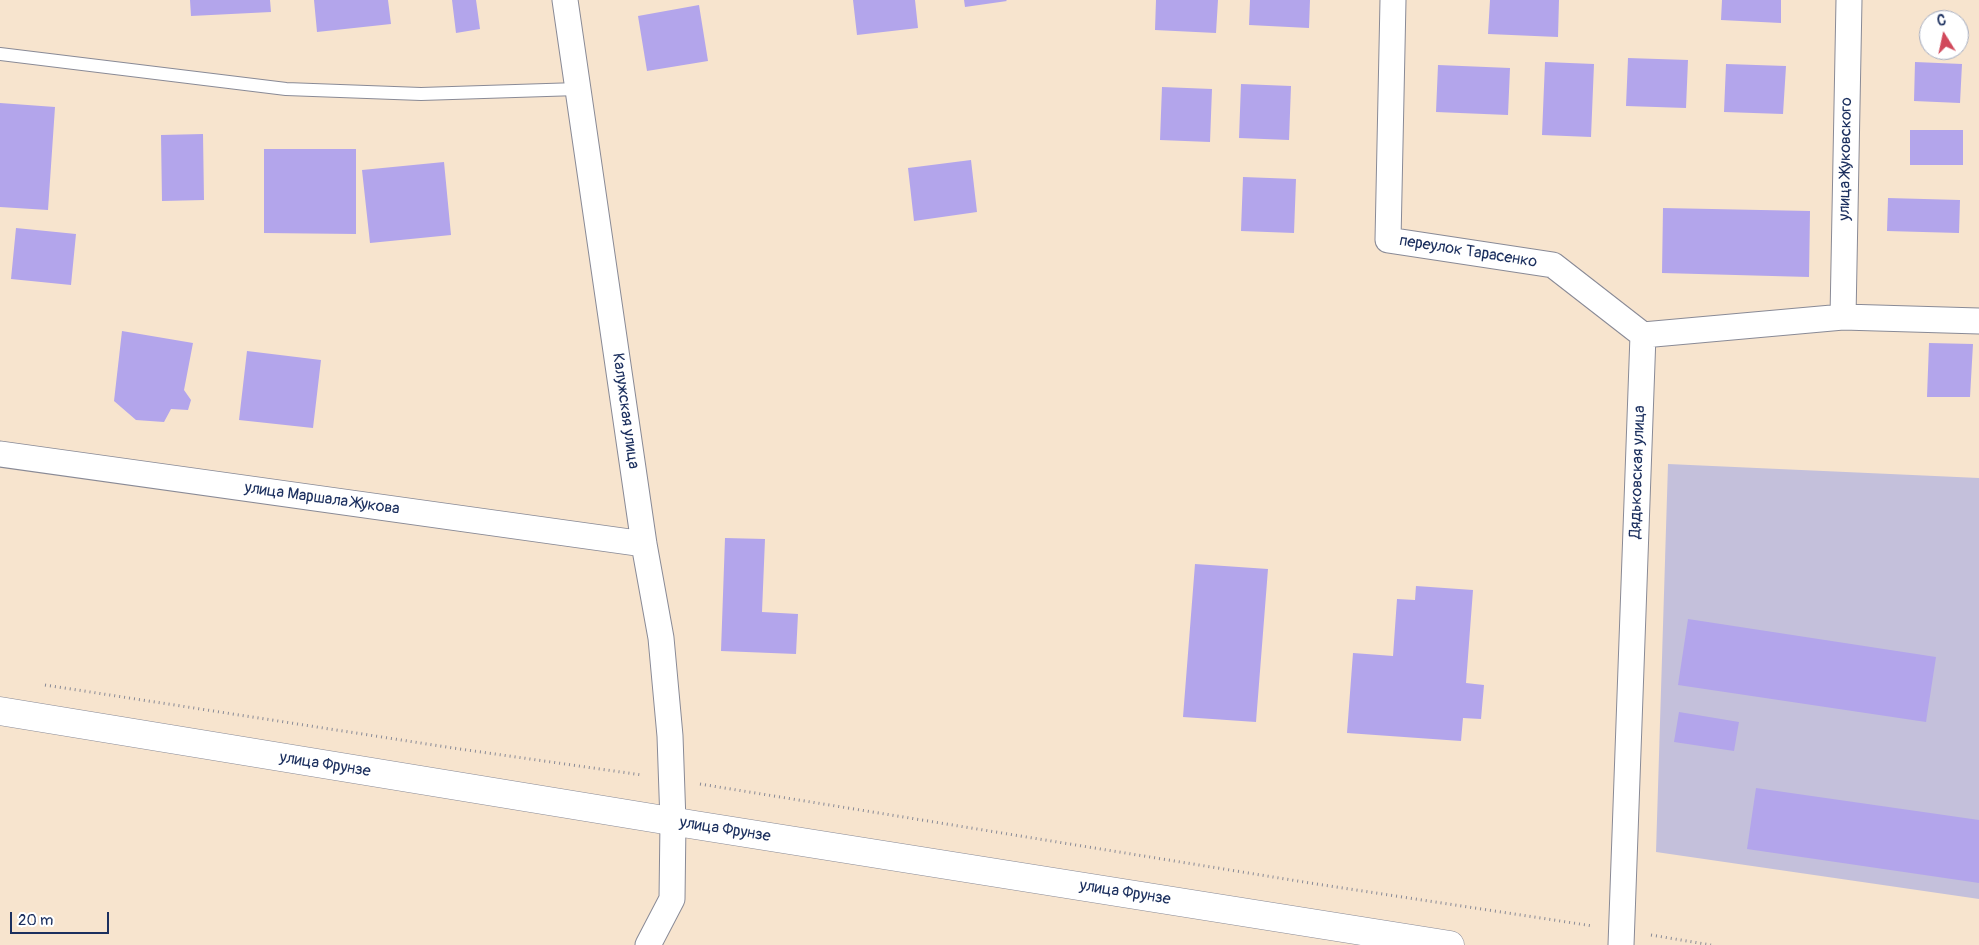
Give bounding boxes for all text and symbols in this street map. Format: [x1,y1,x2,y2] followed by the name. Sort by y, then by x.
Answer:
[1919,10,1969,60] north arrow
[1936,12,1947,30] text: С
[1835,97,1857,221] street label: улица Жуковского
[1398,232,1538,272] street label: переулок Тарасенко
[607,352,643,470] street label: Калужская улица
[1626,405,1650,539] street label: Дядьковская улица
[243,479,401,519] street label: улица Маршала Жукова
[278,748,372,782] street label: улица Фрунзе
[678,813,772,847] street label: улица Фрунзе
[1078,876,1172,910] street label: улица Фрунзе
[12,902,111,934] scale bar
[18,911,53,930] text: 20 m

